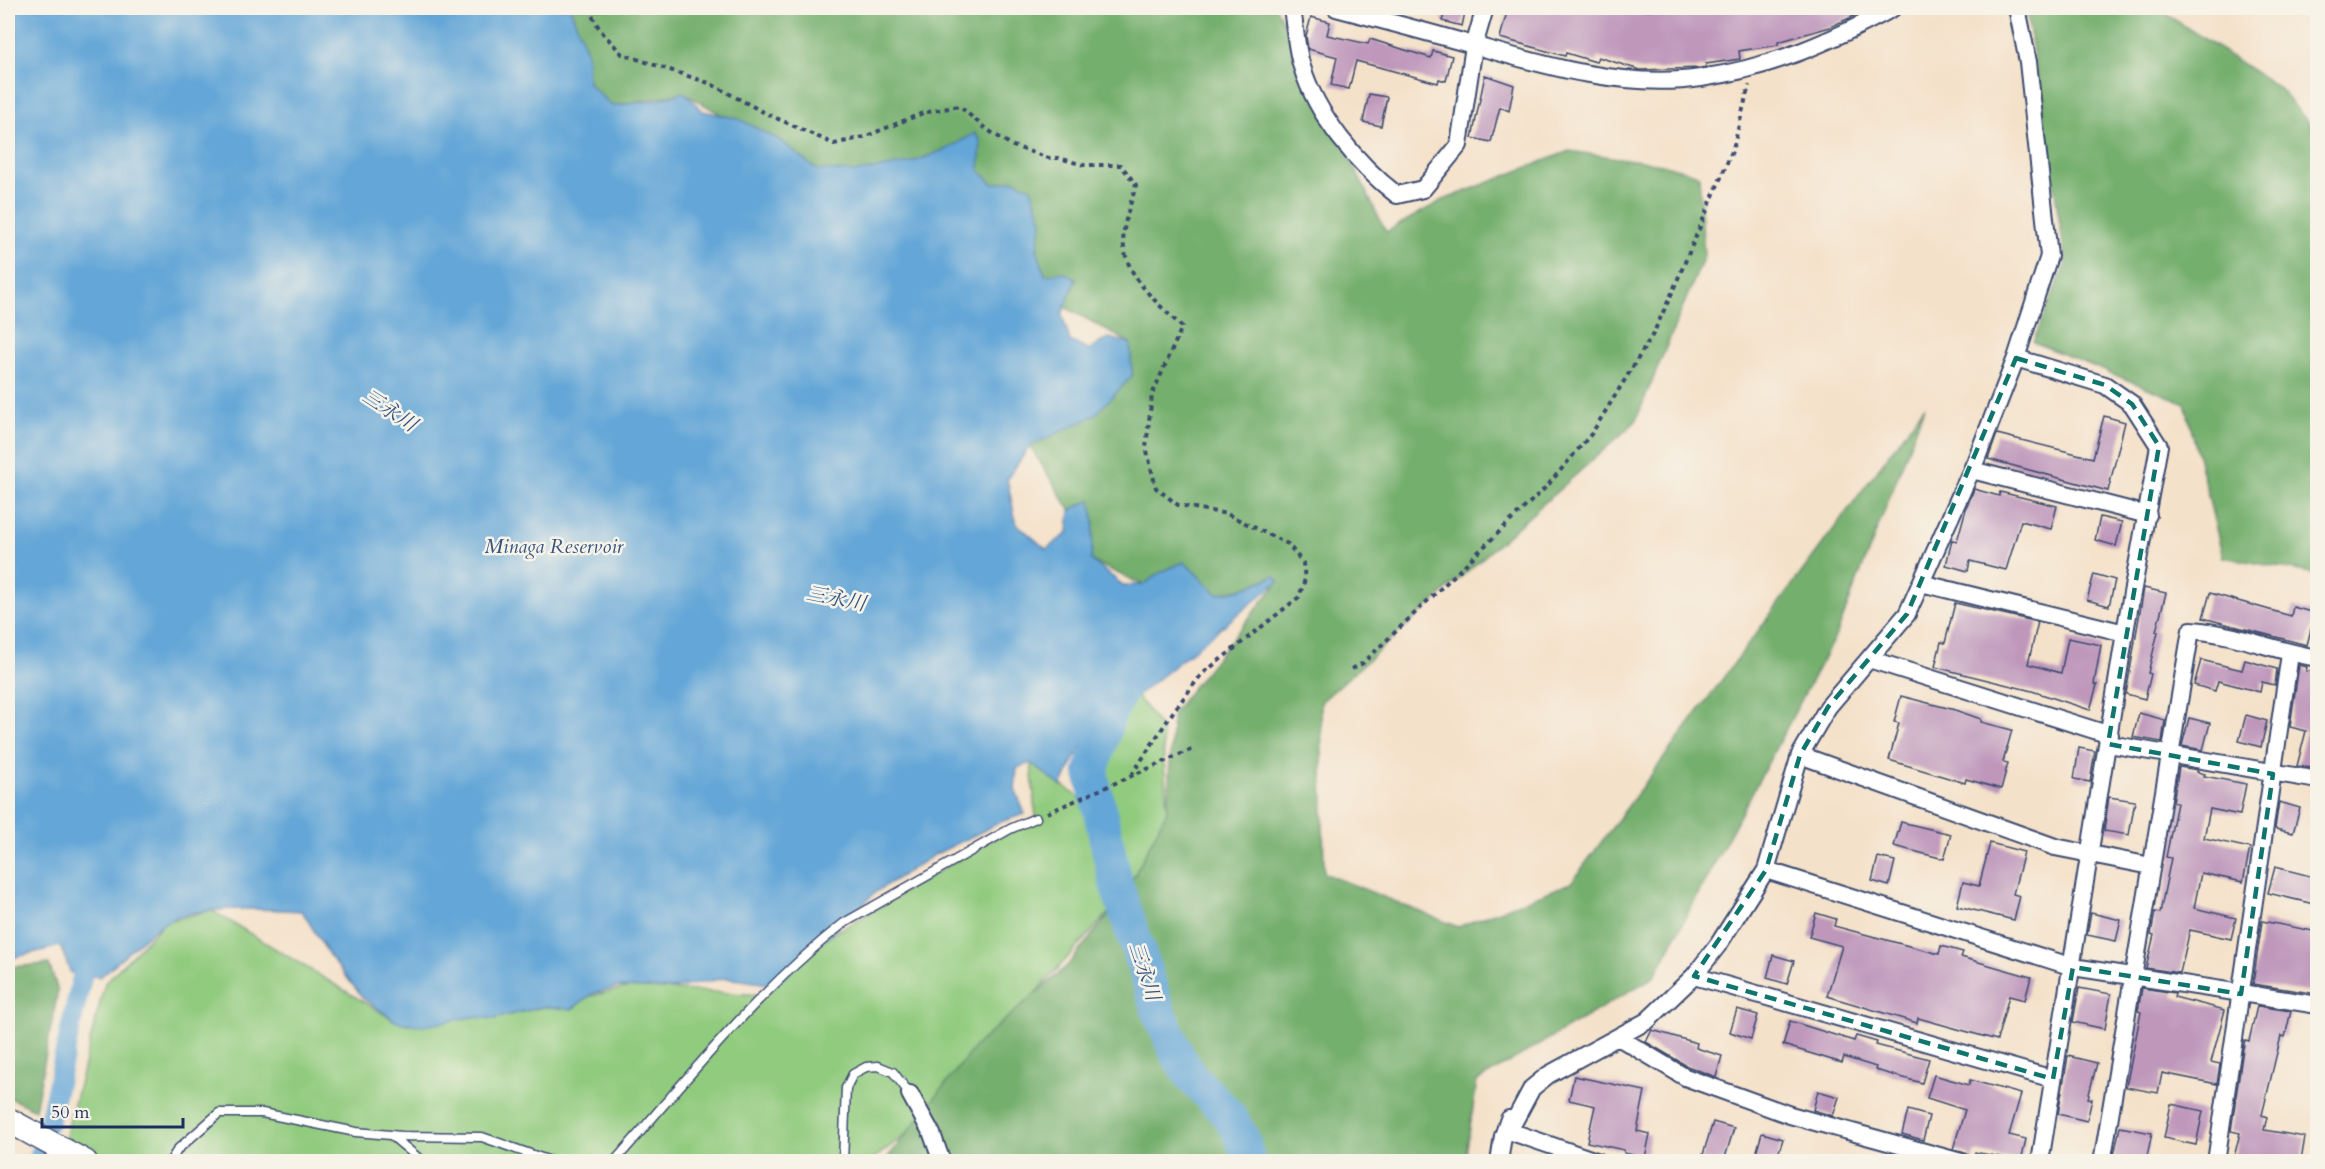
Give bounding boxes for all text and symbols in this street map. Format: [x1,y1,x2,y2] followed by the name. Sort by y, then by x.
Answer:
[357,383,424,439] water label: 三永川
[485,533,625,560] water label: Minaga Reservoir
[804,580,870,618] water label: 三永川
[1122,938,1167,1006] water label: 三永川
[42,1091,183,1129] scale bar
[51,1100,90,1125] text: 50 m

